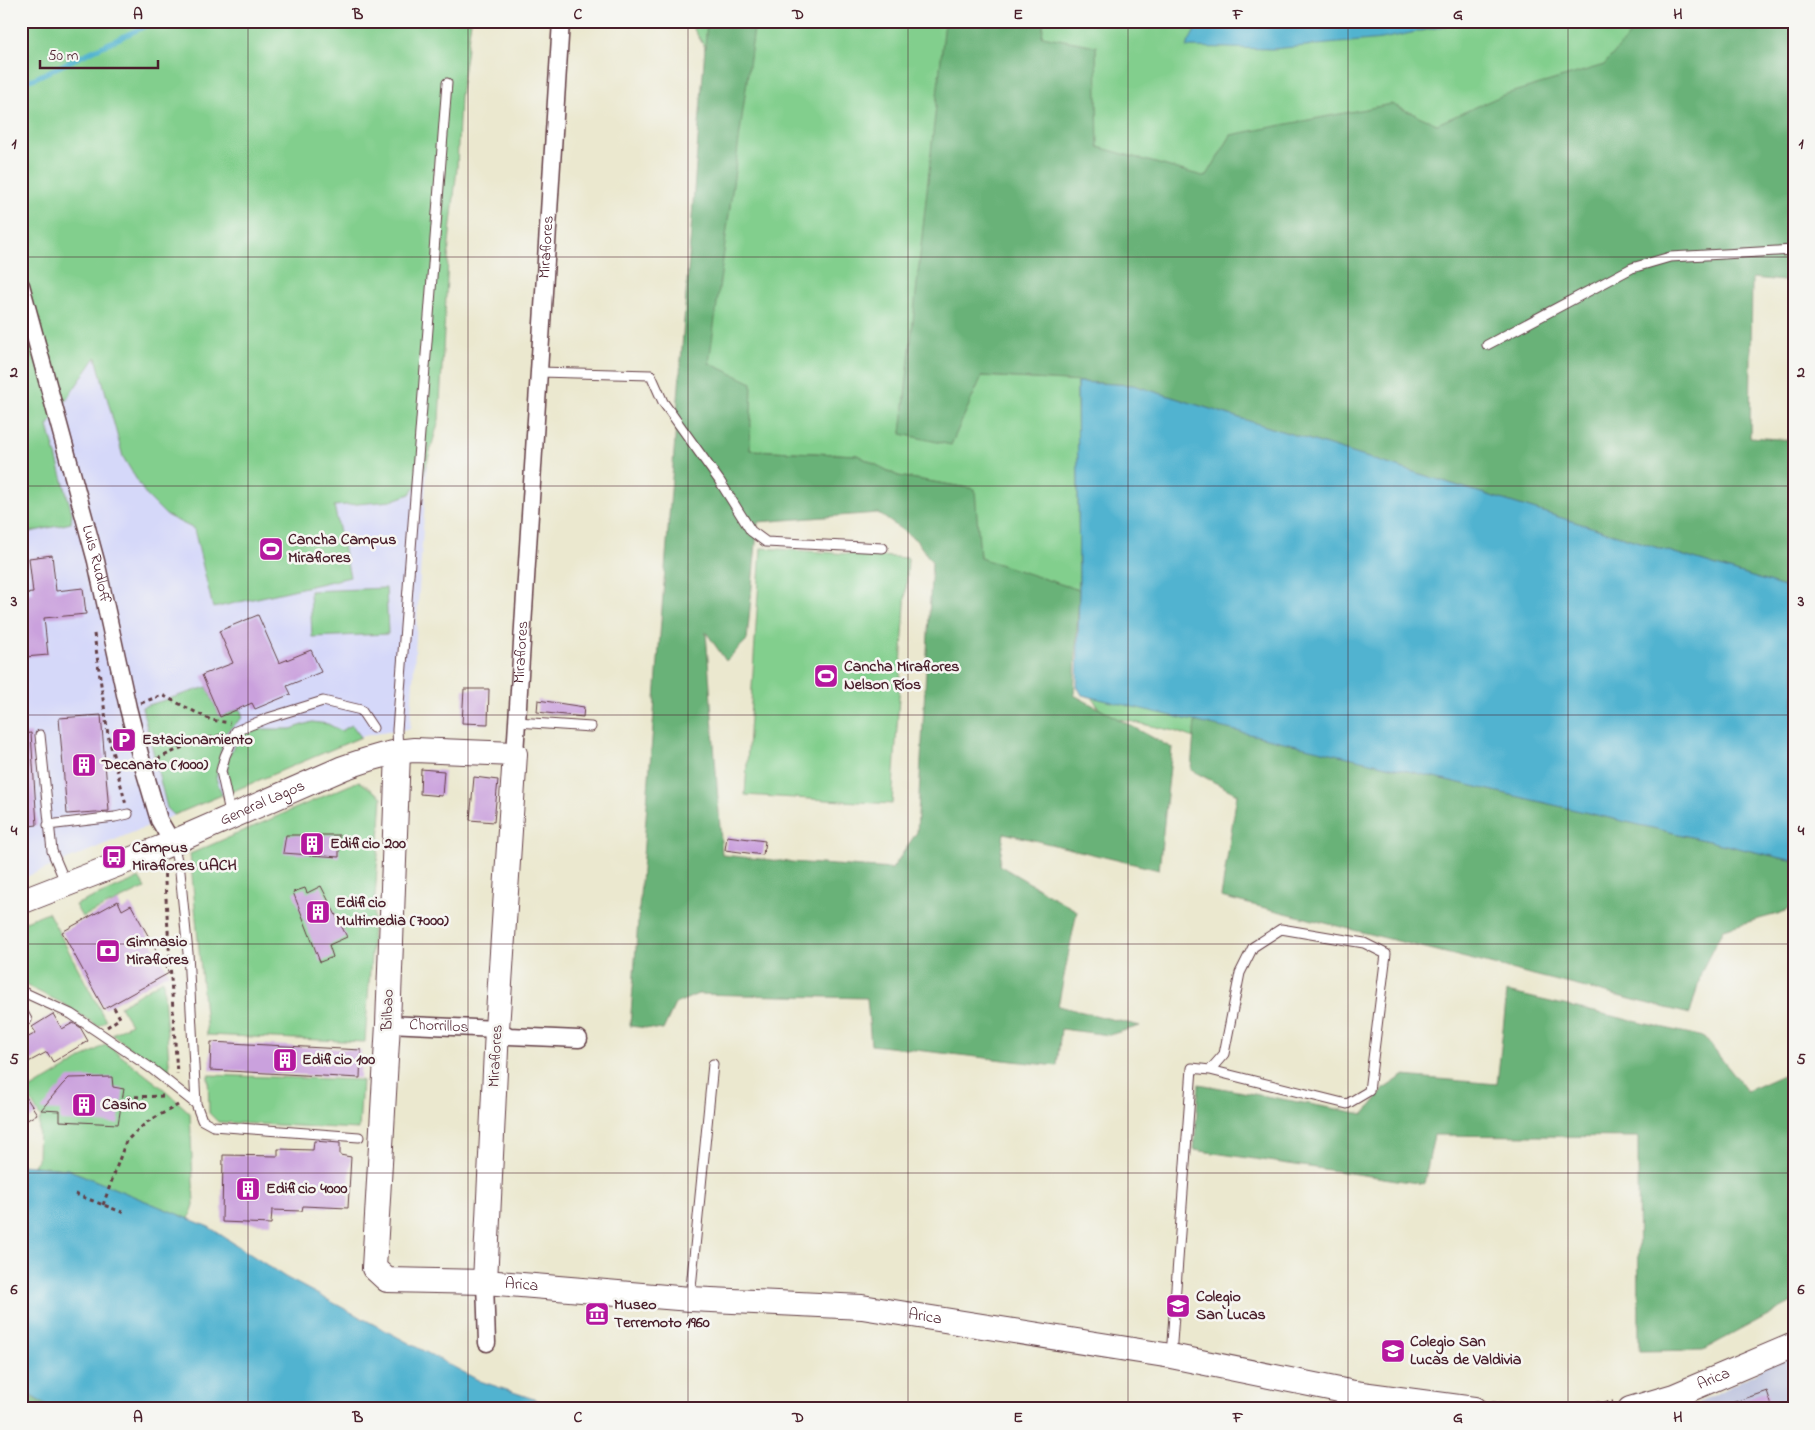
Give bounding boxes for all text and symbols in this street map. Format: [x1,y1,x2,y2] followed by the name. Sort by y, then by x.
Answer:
[133,3,143,27] text: A
[352,3,364,27] text: B
[574,3,583,27] text: C
[791,3,804,27] text: D
[1013,3,1023,27] text: E
[1232,3,1244,27] text: F
[1453,3,1463,27] text: G
[1673,3,1683,27] text: H
[40,38,158,70] scale bar
[48,45,79,67] text: 50 m
[11,132,17,156] text: 1
[1798,132,1804,156] text: 1
[533,215,561,279] street label: Miraflores
[9,361,18,385] text: 2
[1796,361,1805,385] text: 2
[75,522,117,606] street label: Luis Rudloff
[288,528,396,570] place label: Cancha Campus Miraflores
[258,536,284,562] sports icon: Cancha Campus Miraflores
[10,590,18,614] text: 3
[1797,590,1805,614] text: 3
[507,620,535,684] street label: Miraflores
[844,655,960,697] place label: Cancha Miraflores Nelson Ríos
[813,663,839,689] sports icon: Cancha Miraflores Nelson Ríos
[111,727,137,753] parking icon: Estacionamiento
[142,728,253,752] place label: Estacionamiento
[71,752,97,778] building icon: Decanato (1000)
[101,753,208,777] place label: Decanato (1000)
[216,774,309,832] street label: General Lagos
[10,819,18,843] text: 4
[1797,819,1805,843] text: 4
[299,831,325,857] building icon: Edificio 200
[330,832,406,856] place label: Edificio 200
[132,836,237,878] place label: Campus Miraflores UACH
[101,844,127,870] bus stop icon: Campus Miraflores UACH
[336,891,449,933] place label: Edificio Multimedia (7000)
[305,899,331,925] building icon: Edificio Multimedia (7000)
[126,930,189,972] place label: Gimnasio Miraflores
[95,938,121,964] bank icon: Gimnasio Miraflores
[375,989,401,1032] street label: Bilbao
[409,1013,469,1040] street label: Chorrillos
[482,1024,510,1088] street label: Miraflores
[272,1047,298,1073] building icon: Edificio 100
[9,1048,19,1072] text: 5
[302,1048,375,1072] place label: Edificio 100
[1796,1048,1806,1072] text: 5
[71,1092,97,1118] building icon: Casino
[102,1093,147,1117] place label: Casino
[235,1176,261,1202] building icon: Edificio 4000
[266,1177,348,1201] place label: Edificio 4000
[504,1272,539,1298] street label: Arica
[9,1278,18,1302] text: 6
[1796,1278,1805,1302] text: 6
[1196,1285,1266,1327] place label: Colegio San Lucas
[614,1293,710,1335] place label: Museo Terremoto 1960
[1165,1293,1191,1319] school or university icon: Colegio San Lucas
[584,1301,610,1327] museum icon: Museo Terremoto 1960
[907,1303,943,1331] street label: Arica
[1410,1330,1522,1372] place label: Colegio San Lucas de Valdivia
[1380,1338,1406,1364] school or university icon: Colegio San Lucas de Valdivia
[1694,1362,1734,1397] street label: Arica
[133,1406,143,1430] text: A
[352,1406,364,1430] text: B
[574,1406,583,1430] text: C
[791,1406,804,1430] text: D
[1013,1406,1023,1430] text: E
[1232,1406,1244,1430] text: F
[1453,1406,1463,1430] text: G
[1673,1406,1683,1430] text: H

